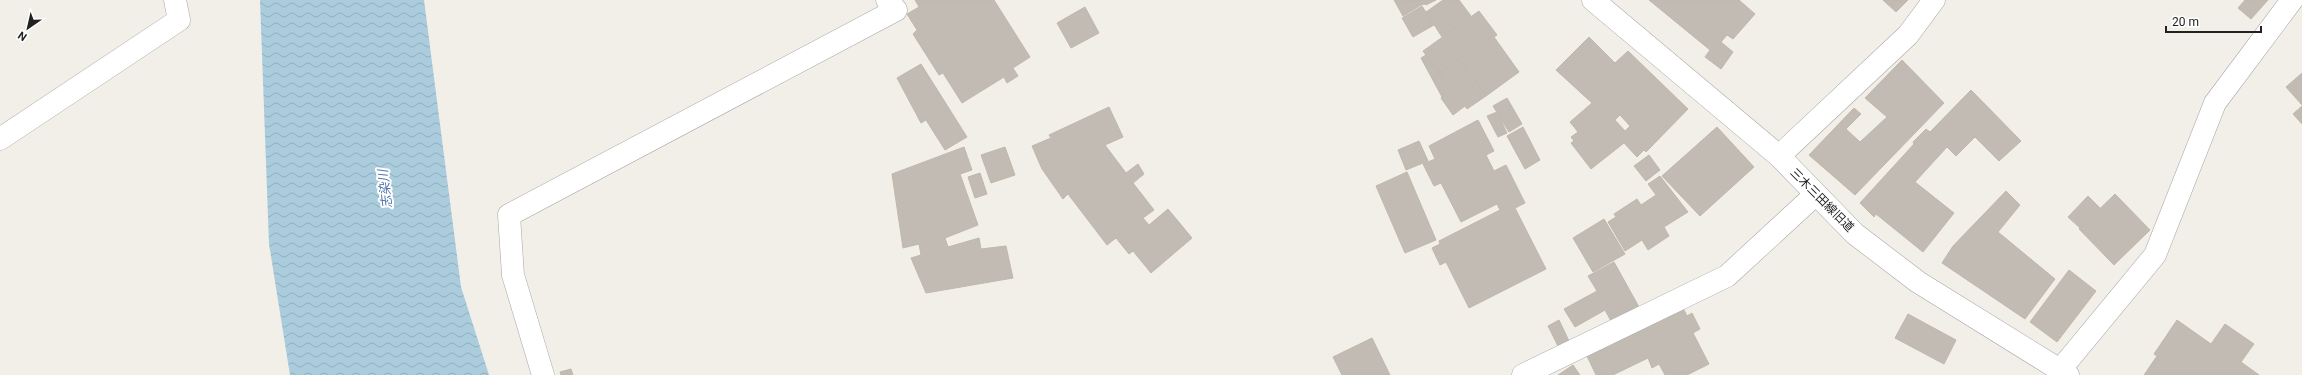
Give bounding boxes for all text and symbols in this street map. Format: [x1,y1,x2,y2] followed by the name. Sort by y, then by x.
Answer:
[8,8,48,48] north arrow
[2166,8,2261,34] scale bar
[2172,15,2199,29] text: 20 m
[16,28,30,43] text: N
[1787,165,1857,235] street label: 三木三田線旧道
[375,167,395,209] water label: 志染川

